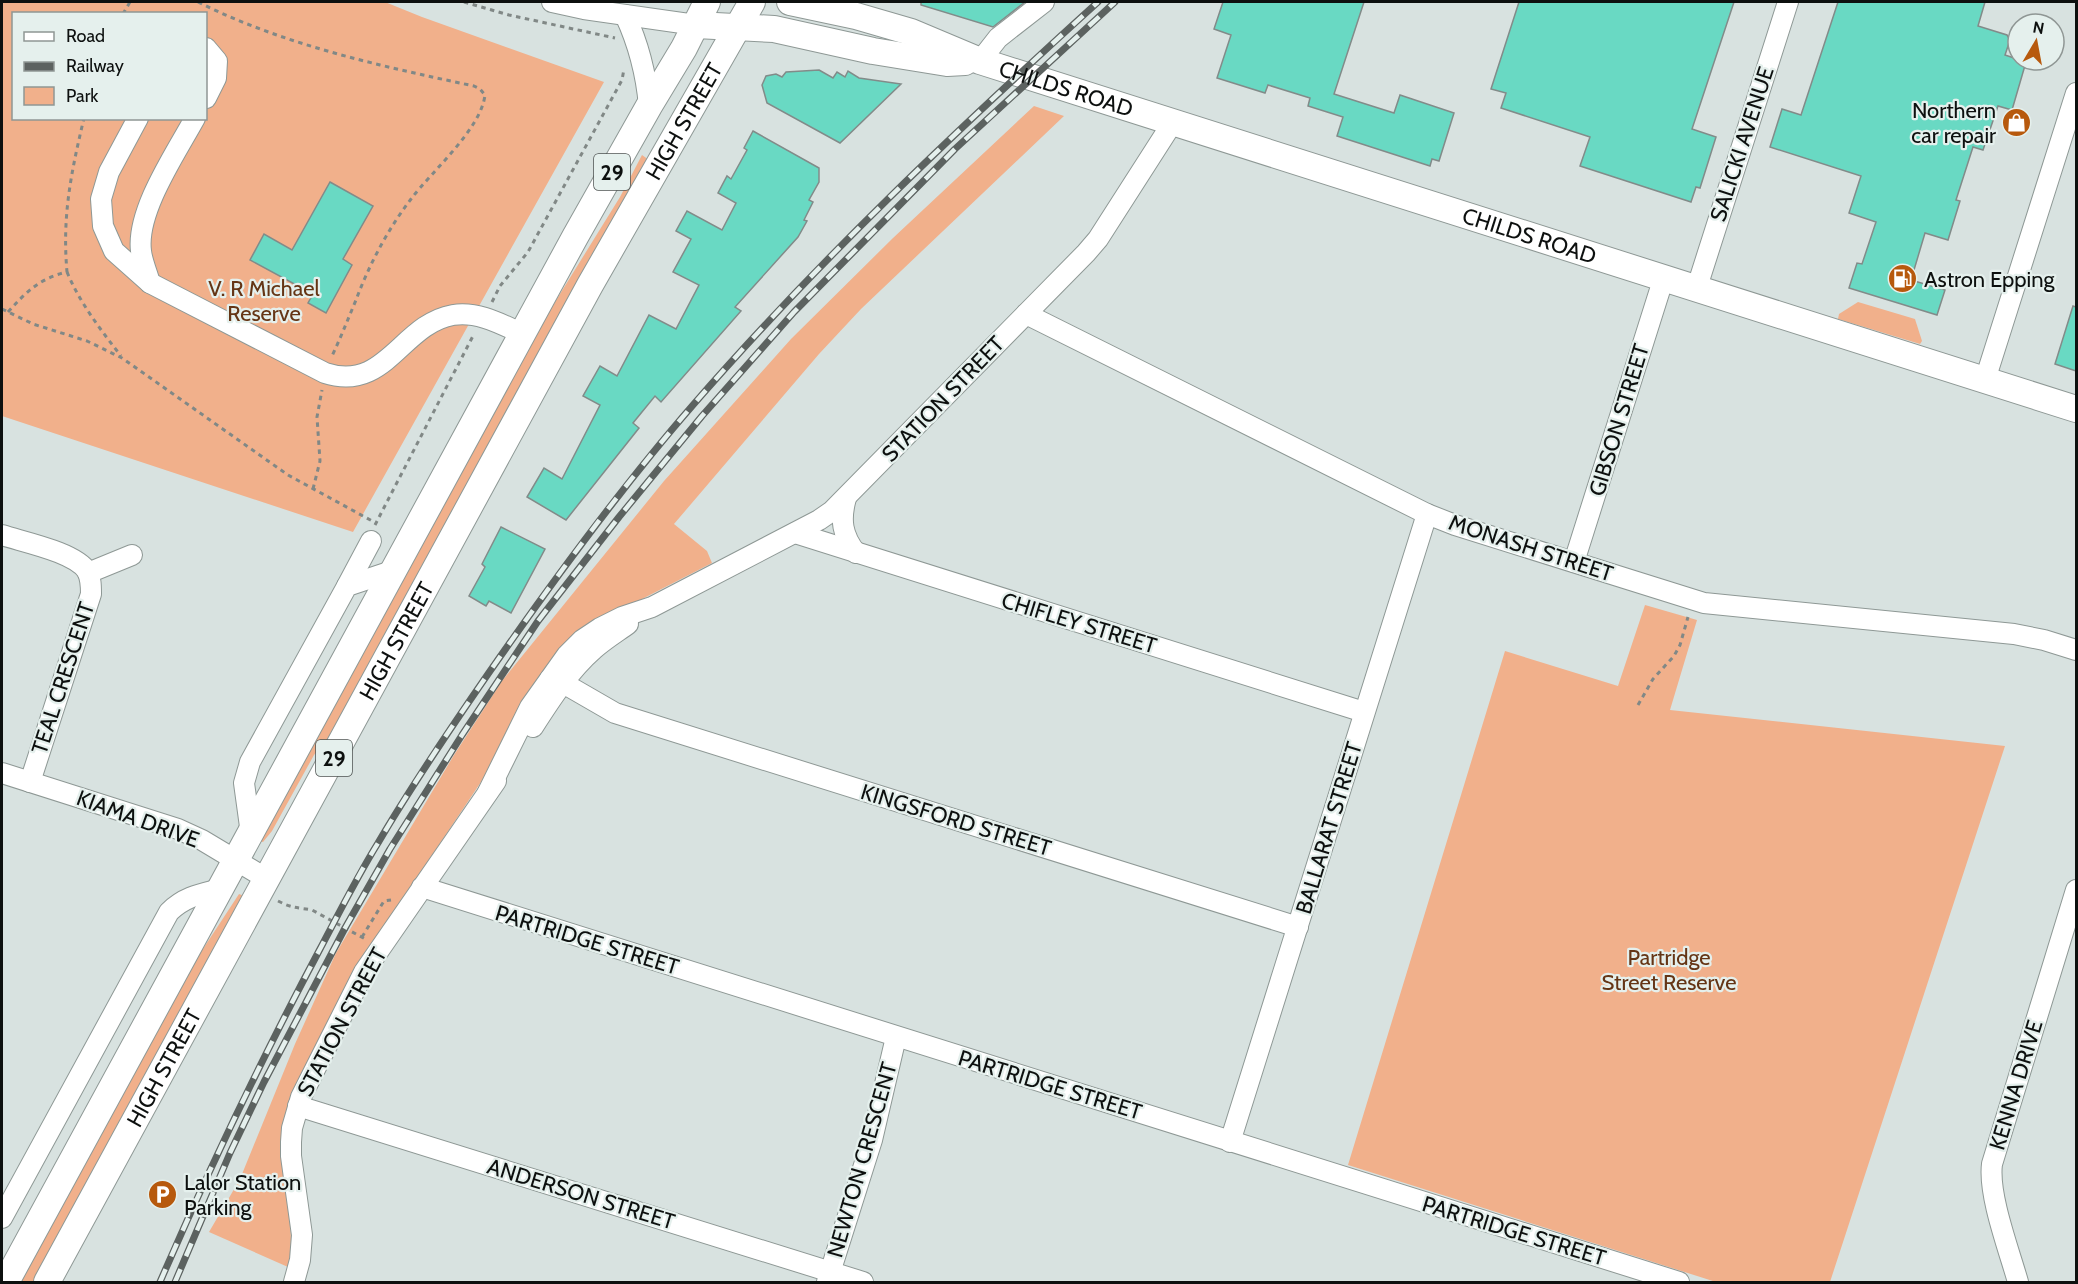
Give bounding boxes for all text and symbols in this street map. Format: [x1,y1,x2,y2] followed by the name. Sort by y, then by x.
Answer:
[12,12,207,120] legend
[2006,12,2066,72] north arrow
[2031,17,2046,38] text: N
[66,25,105,47] text: Road
[996,54,1137,122] street label: CHILDS ROAD
[66,55,124,77] text: Railway
[640,58,728,185] street label: HIGH STREET
[1704,63,1780,225] street label: SALICKI AVENUE
[66,85,99,107] text: Park
[1911,97,1996,149] place label: Northern car repair
[2001,107,2033,139] shop icon: Northern car repair
[594,154,630,190] road number: 29
[1459,202,1600,269] street label: CHILDS ROAD
[1887,263,1919,295] fuel station icon: Astron Epping
[1924,266,2056,293] place label: Astron Epping
[208,275,321,327] park label: V. R Michael Reserve
[876,330,1010,468] street label: STATION STREET
[1583,340,1655,499] street label: GIBSON STREET
[1446,509,1617,587] street label: MONASH STREET
[353,577,439,705] street label: HIGH STREET
[998,587,1160,659] street label: CHIFLEY STREET
[26,598,100,757] street label: TEAL CRESCENT
[1290,738,1368,917] street label: BALLARAT STREET
[316,740,352,776] road number: 29
[858,778,1055,862] street label: KINGSFORD STREET
[73,784,203,854] street label: KIAMA DRIVE
[492,899,682,981] street label: PARTRIDGE STREET
[291,943,393,1101] street label: STATION STREET
[1602,944,1736,996] park label: Partridge Street Reserve
[121,1004,207,1131] street label: HIGH STREET
[1983,1017,2049,1153] street label: KENNA DRIVE
[955,1044,1145,1126] street label: PARTRIDGE STREET
[821,1059,903,1261] street label: NEWTON CRESCENT
[484,1153,678,1235] street label: ANDERSON STREET
[184,1169,301,1221] place label: Lalor Station Parking
[147,1179,179,1211] parking icon: Lalor Station Parking
[1419,1190,1609,1272] street label: PARTRIDGE STREET

